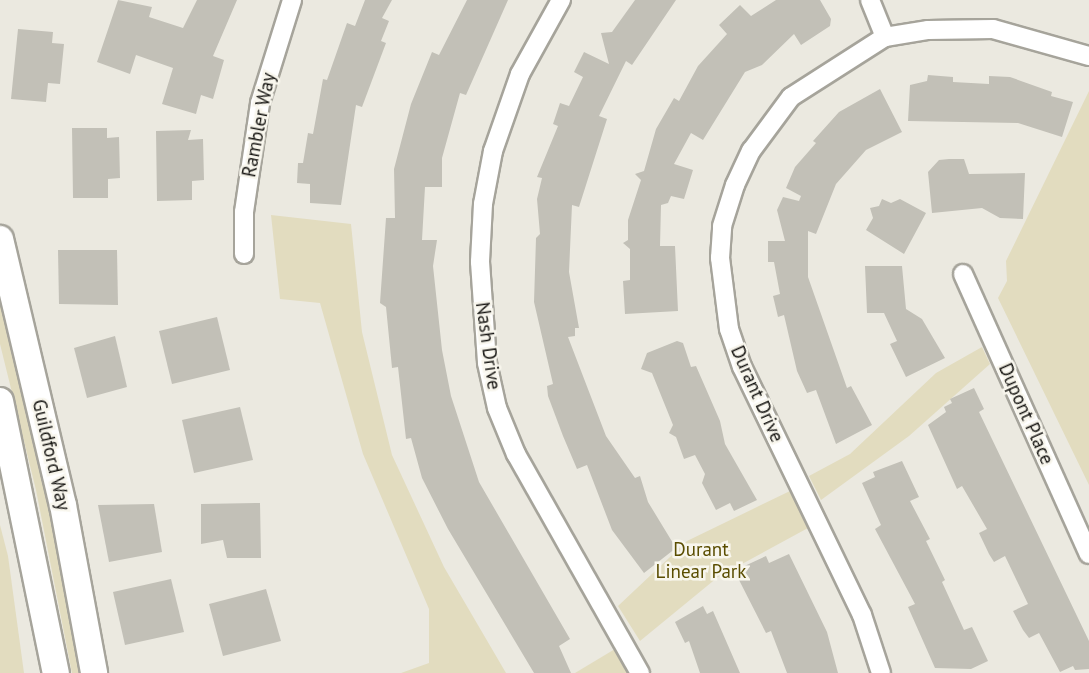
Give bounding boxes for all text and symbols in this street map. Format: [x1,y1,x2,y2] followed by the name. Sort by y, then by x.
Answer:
[238,71,280,179] street label: Rambler Way
[471,301,505,391] street label: Nash Drive
[726,342,788,446] street label: Durant Drive
[994,360,1058,468] street label: Dupont Place
[27,397,75,513] street label: Guildford Way
[656,539,746,583] park label: Durant Linear Park

